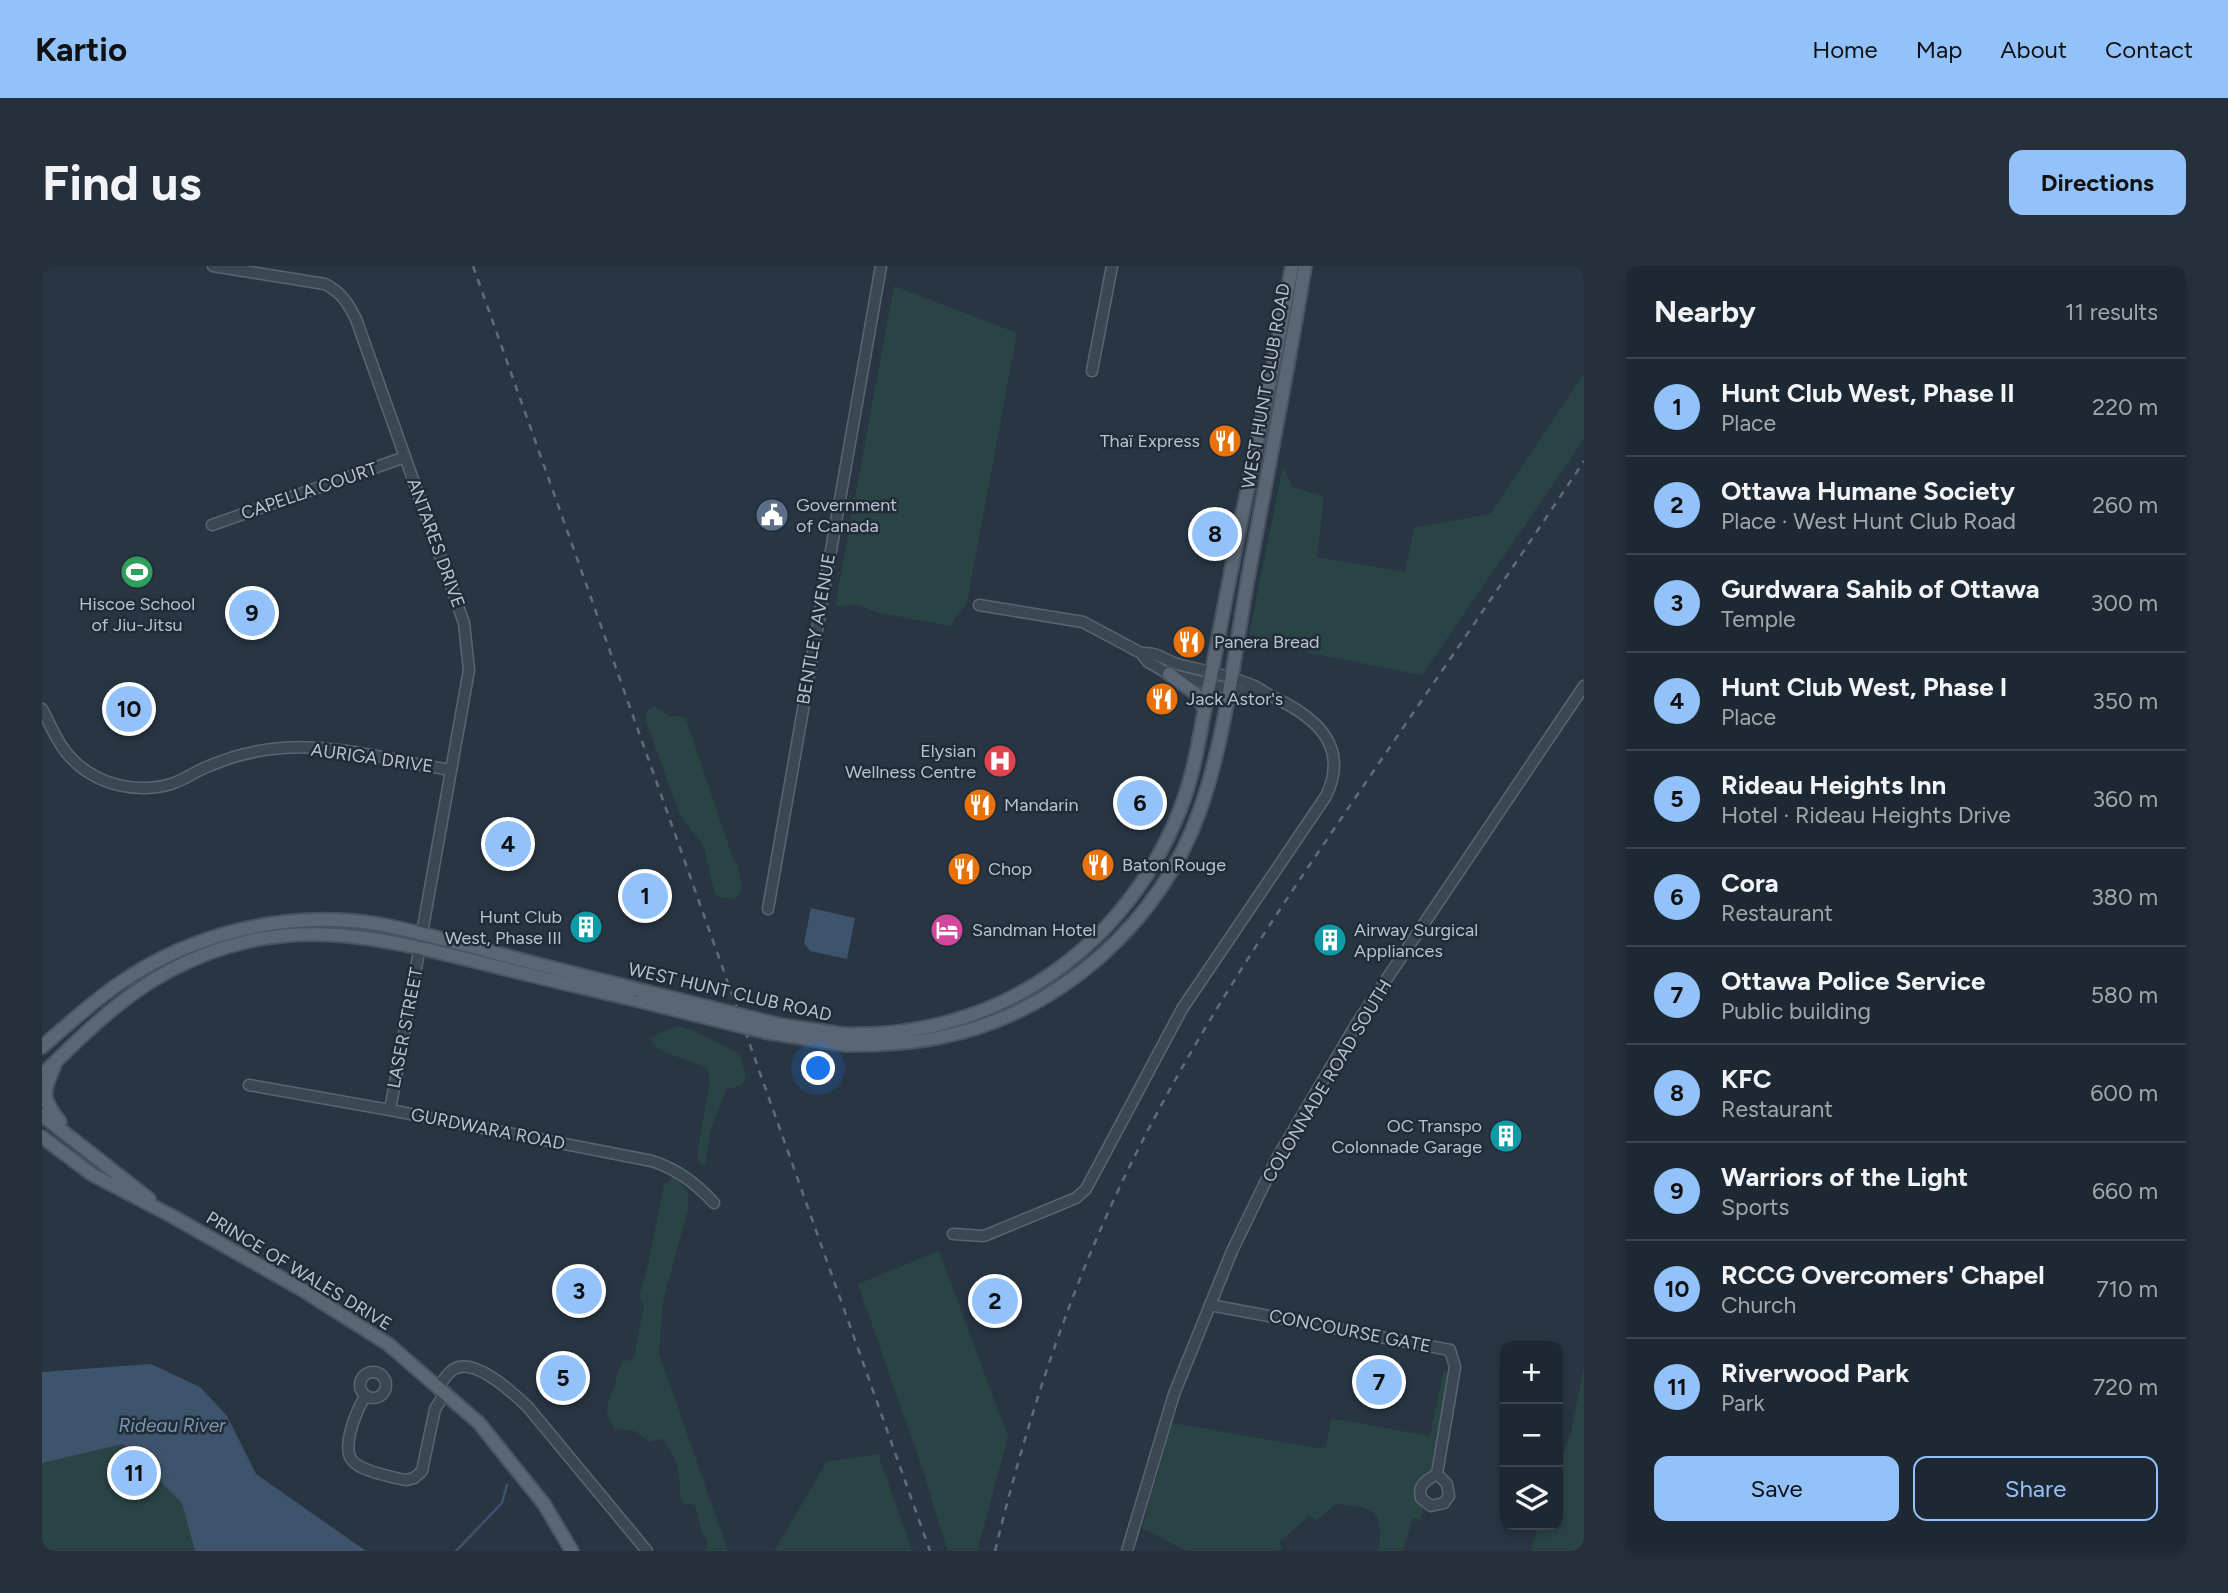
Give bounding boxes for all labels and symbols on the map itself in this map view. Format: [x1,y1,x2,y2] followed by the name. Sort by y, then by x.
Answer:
[1237,282,1295,490] street label: WEST HUNT CLUB ROAD
[1206,422,1244,460] restaurant icon: Thaï Express
[1100,430,1200,452] place label: Thaï Express
[238,457,380,525] street label: CAPELLA COURT
[402,475,470,611] street label: ANTARES DRIVE
[796,494,897,537] place label: Government of Canada
[753,496,791,534] public building icon: Government of Canada
[1192,508,1238,560] pin: 8
[792,552,840,706] street label: BENTLEY AVENUE
[118,553,156,591] sports icon: Hiscoe School of Jiu-Jitsu
[229,587,275,639] pin: 9
[79,593,195,636] place label: Hiscoe School of Jiu-Jitsu
[1170,623,1208,661] restaurant icon: Panera Bread
[1214,631,1320,653] place label: Panera Bread
[1143,680,1181,718] restaurant icon: Jack Astor's
[106,683,152,735] pin: 10
[1186,688,1283,710] place label: Jack Astor's
[310,739,434,777] street label: AURIGA DRIVE
[845,740,976,783] place label: Elysian Wellness Centre
[981,742,1019,780] hospital icon: Elysian Wellness Centre
[1117,777,1163,829] pin: 6
[961,786,999,824] restaurant icon: Mandarin
[1004,794,1078,816] place label: Mandarin
[485,818,531,870] pin: 4
[1079,846,1117,884] restaurant icon: Baton Rouge
[945,850,983,888] restaurant icon: Chop
[1122,854,1226,876] place label: Baton Rouge
[988,858,1032,880] place label: Chop
[622,870,668,922] pin: 1
[445,906,562,949] place label: Hunt Club West, Phase III
[567,908,605,946] building icon: Hunt Club West, Phase III
[928,911,966,949] hotel icon: Sandman Hotel
[972,919,1096,941] place label: Sandman Hotel
[1354,919,1478,962] place label: Airway Surgical Appliances
[1311,921,1349,959] building icon: Airway Surgical Appliances
[626,958,834,1026] street label: WEST HUNT CLUB ROAD
[383,966,427,1090] street label: LASER STREET
[1258,976,1396,1186] street label: COLONNADE ROAD SOUTH
[801,1051,835,1085] your location
[409,1103,567,1155] street label: GURDWARA ROAD
[1332,1115,1482,1158] place label: OC Transpo Colonnade Garage
[1487,1117,1525,1155] building icon: OC Transpo Colonnade Garage
[202,1207,396,1335] street label: PRINCE OF WALES DRIVE
[556,1265,602,1317] pin: 3
[972,1275,1018,1327] pin: 2
[1267,1305,1433,1357] street label: CONCOURSE GATE
[540,1352,586,1404] pin: 5
[1356,1356,1402,1408] pin: 7
[118,1414,226,1437] water label: Rideau River
[111,1447,157,1499] pin: 11

